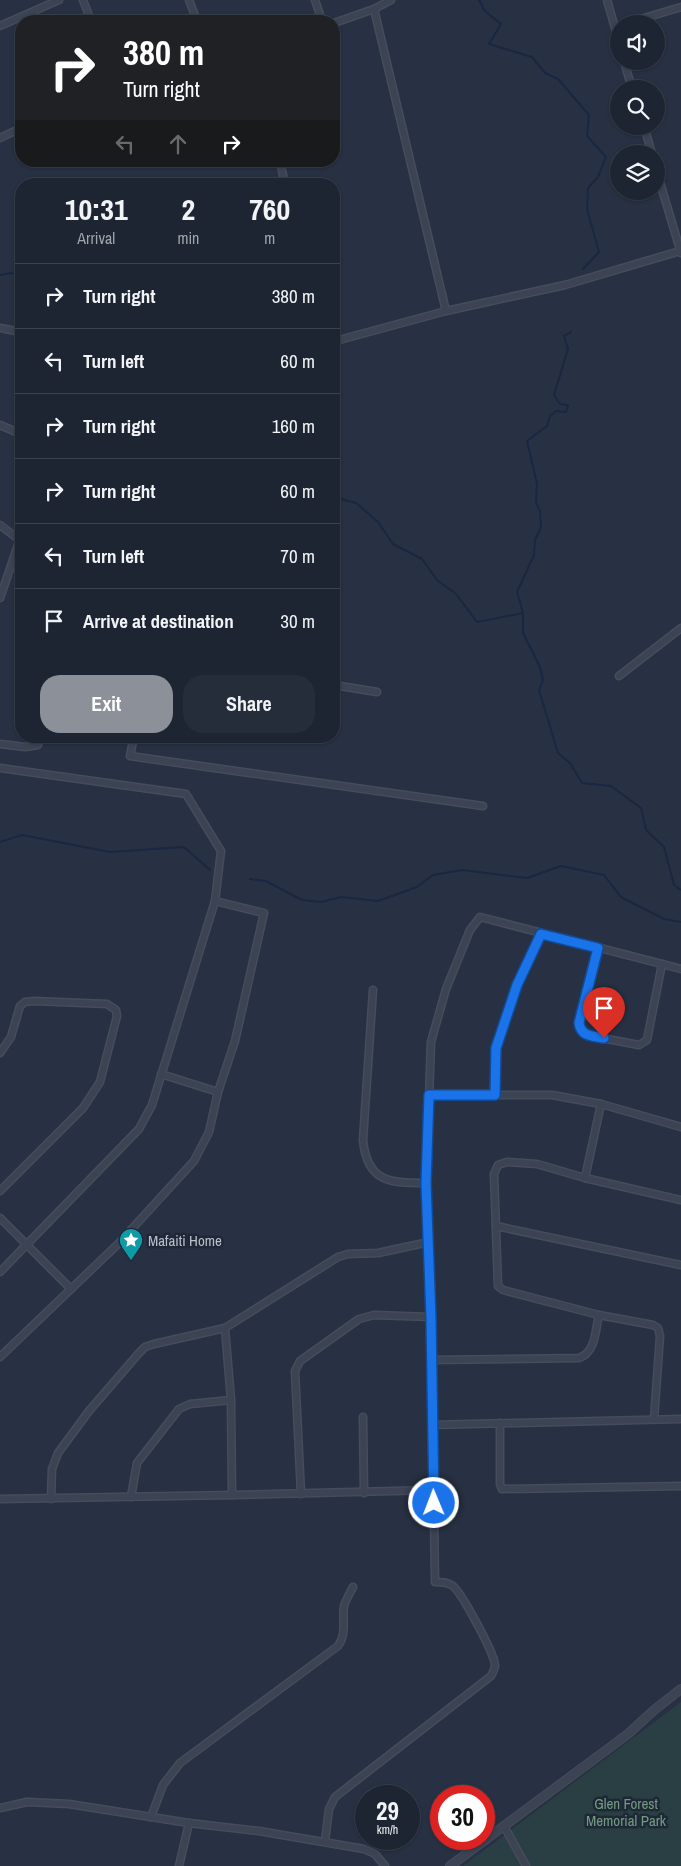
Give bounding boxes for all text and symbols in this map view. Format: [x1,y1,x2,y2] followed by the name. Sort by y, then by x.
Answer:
[610,15,665,200] map controls
[610,15,665,70] button: sound
[123,29,204,76] text: 380 m
[40,35,105,100] icon: right
[123,74,200,104] text: Turn right
[610,80,665,135] button: search
[111,130,139,158] icon: left
[164,130,192,158] icon: ahead
[217,130,245,158] icon: right
[610,145,665,200] button: layers
[65,189,128,229] text: 10:31
[182,189,195,229] text: 2
[249,189,290,229] text: 760
[77,227,115,249] text: Arrival
[177,227,199,249] text: min
[264,227,275,249] text: m
[40,282,68,310] icon: right
[83,283,155,309] text: Turn right
[272,283,315,309] text: 380 m
[40,347,68,375] icon: left
[83,348,144,374] text: Turn left
[280,348,315,374] text: 60 m
[40,412,68,440] icon: right
[83,413,155,439] text: Turn right
[272,413,315,439] text: 160 m
[40,477,68,505] icon: right
[83,478,155,504] text: Turn right
[280,478,315,504] text: 60 m
[40,542,68,570] icon: left
[83,543,144,569] text: Turn left
[280,543,315,569] text: 70 m
[40,607,68,635] icon: arrive
[83,608,234,634] text: Arrive at destination
[280,608,315,634] text: 30 m
[40,675,173,733] button: Exit
[183,675,315,733] button: Share
[583,987,625,1038] pin
[590,994,618,1022] icon: arrive
[118,1227,144,1261] place icon: Mafaiti Home
[148,1230,222,1251] place label: Mafaiti Home
[407,1476,459,1528] position arrow
[430,1785,495,1850] speed limit sign: 30
[586,1793,667,1831] park label: Glen Forest Memorial Park
[376,1794,399,1828] text: 29
[377,1822,398,1838] text: km/h

